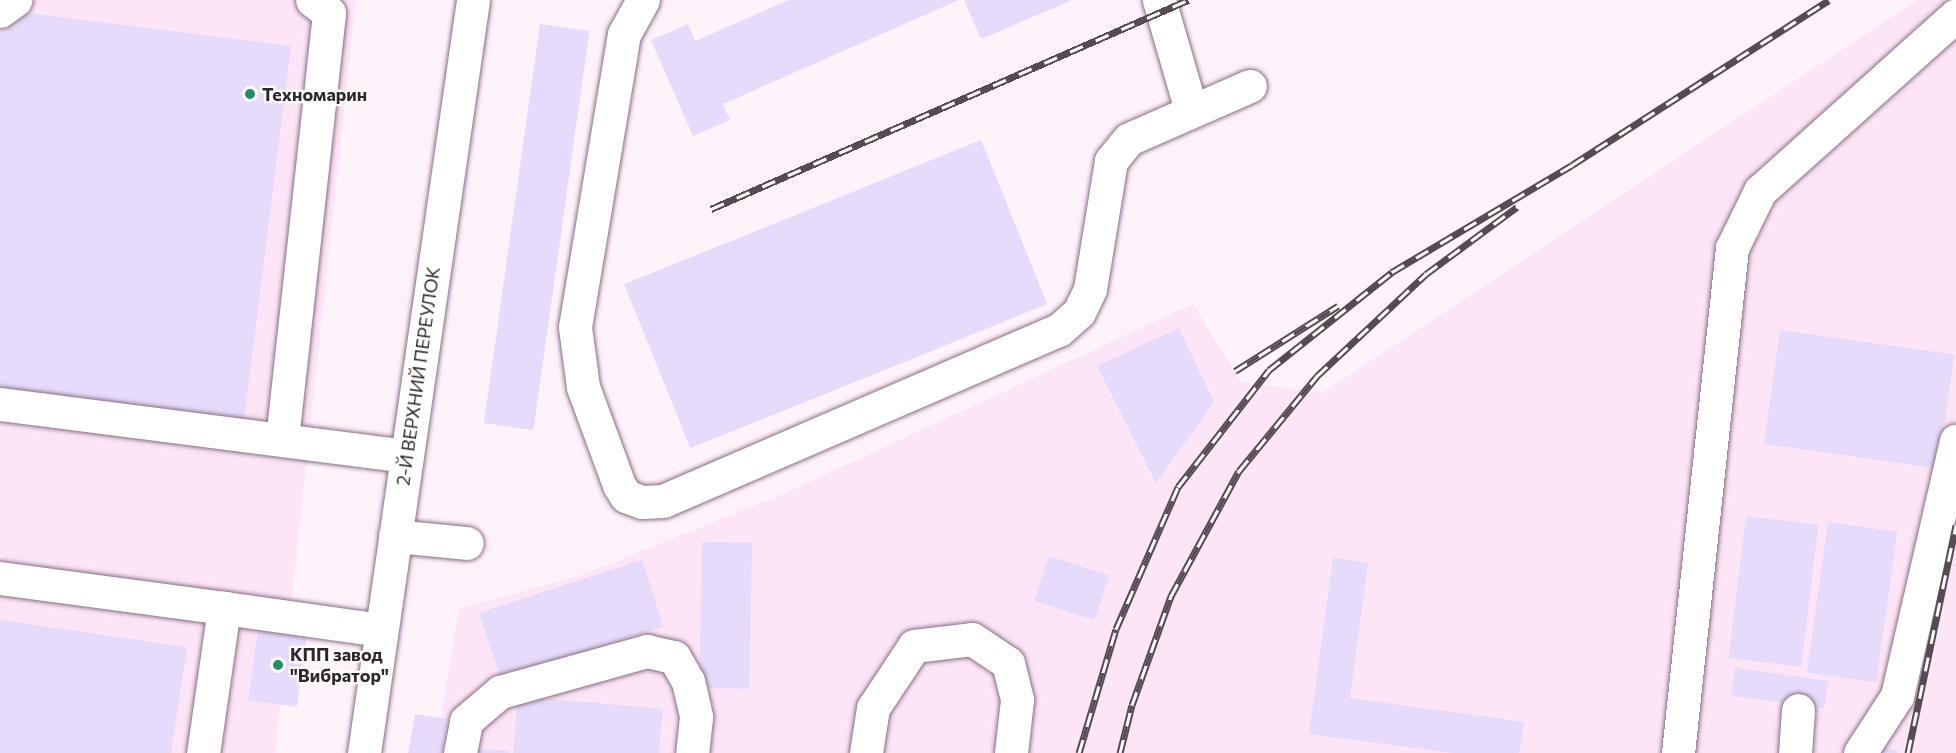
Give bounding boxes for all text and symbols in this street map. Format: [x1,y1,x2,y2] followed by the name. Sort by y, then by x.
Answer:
[262,83,367,105] place label: Техномарин
[243,87,257,101] marker: Техномарин
[392,265,444,487] street label: 2-Й ВЕРХНИЙ ПЕРЕУЛОК
[290,644,389,686] place label: КПП завод "Вибратор"
[271,658,285,672] marker: КПП завод "Вибратор"

